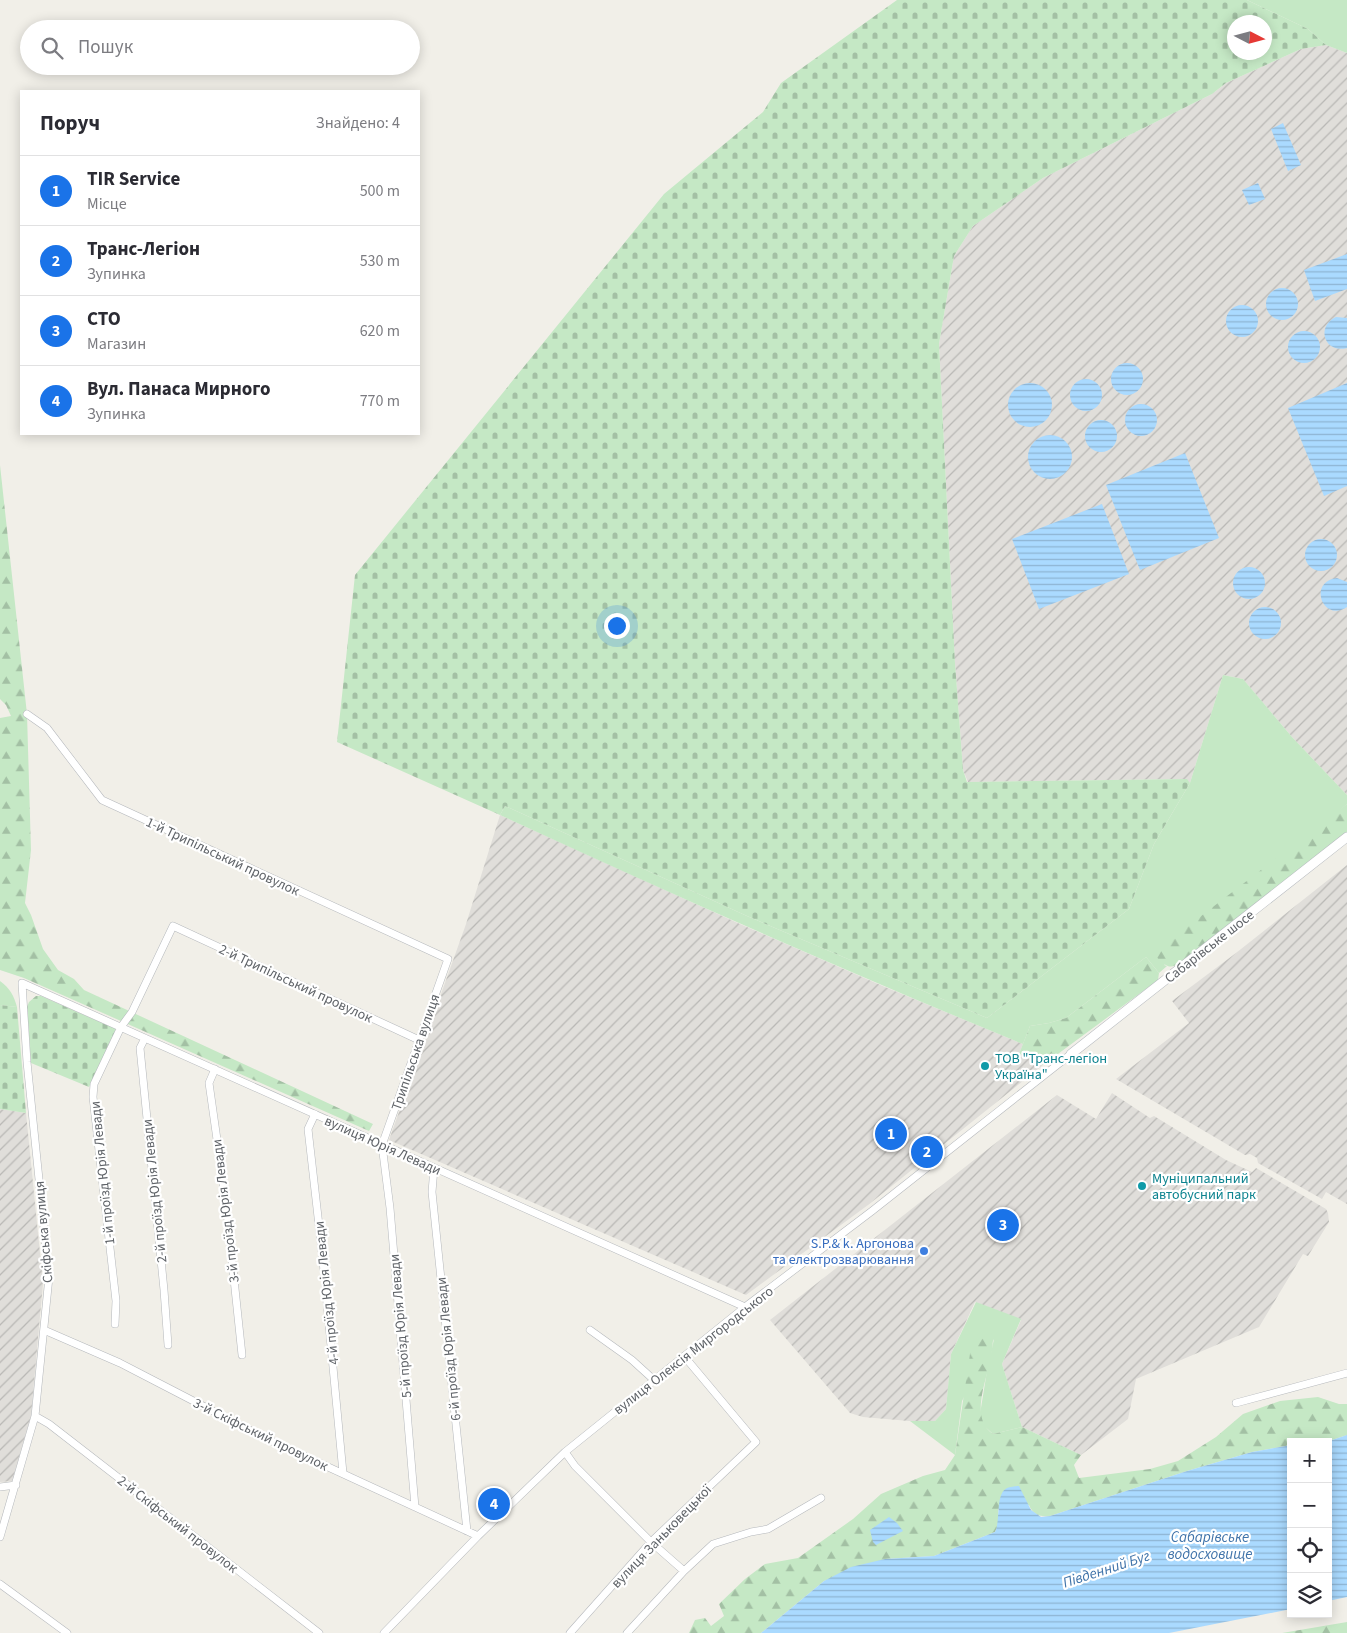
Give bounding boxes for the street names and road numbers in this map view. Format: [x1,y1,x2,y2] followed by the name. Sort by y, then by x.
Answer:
[142,812,303,901] street label: 1-й Трипільський провулок
[1161,905,1259,988] street label: Сабарівське шосе
[215,939,376,1028] street label: 2-й Трипільський провулок
[387,991,445,1113] street label: Трипільська вулиця
[85,1100,120,1246] street label: 1-й проїзд Юрія Левади
[321,1111,444,1181] street label: вулиця Юрія Левади
[137,1118,172,1264] street label: 2-й проїзд Юрія Левади
[207,1138,245,1284] street label: 3-й проїзд Юрія Левади
[30,1180,58,1284] street label: Скіфська вулиця
[309,1220,344,1366] street label: 4-й проїзд Юрія Левади
[385,1253,417,1399] street label: 5-й проїзд Юрія Левади
[431,1276,466,1422] street label: 6-й проїзд Юрія Левади
[609,1282,778,1420] street label: вулиця Олексія Миргородського
[190,1393,332,1476] street label: 3-й Скіфський провулок
[113,1471,242,1578] street label: 2-й Скіфський провулок
[607,1480,717,1593] street label: вулиця Заньковецької

